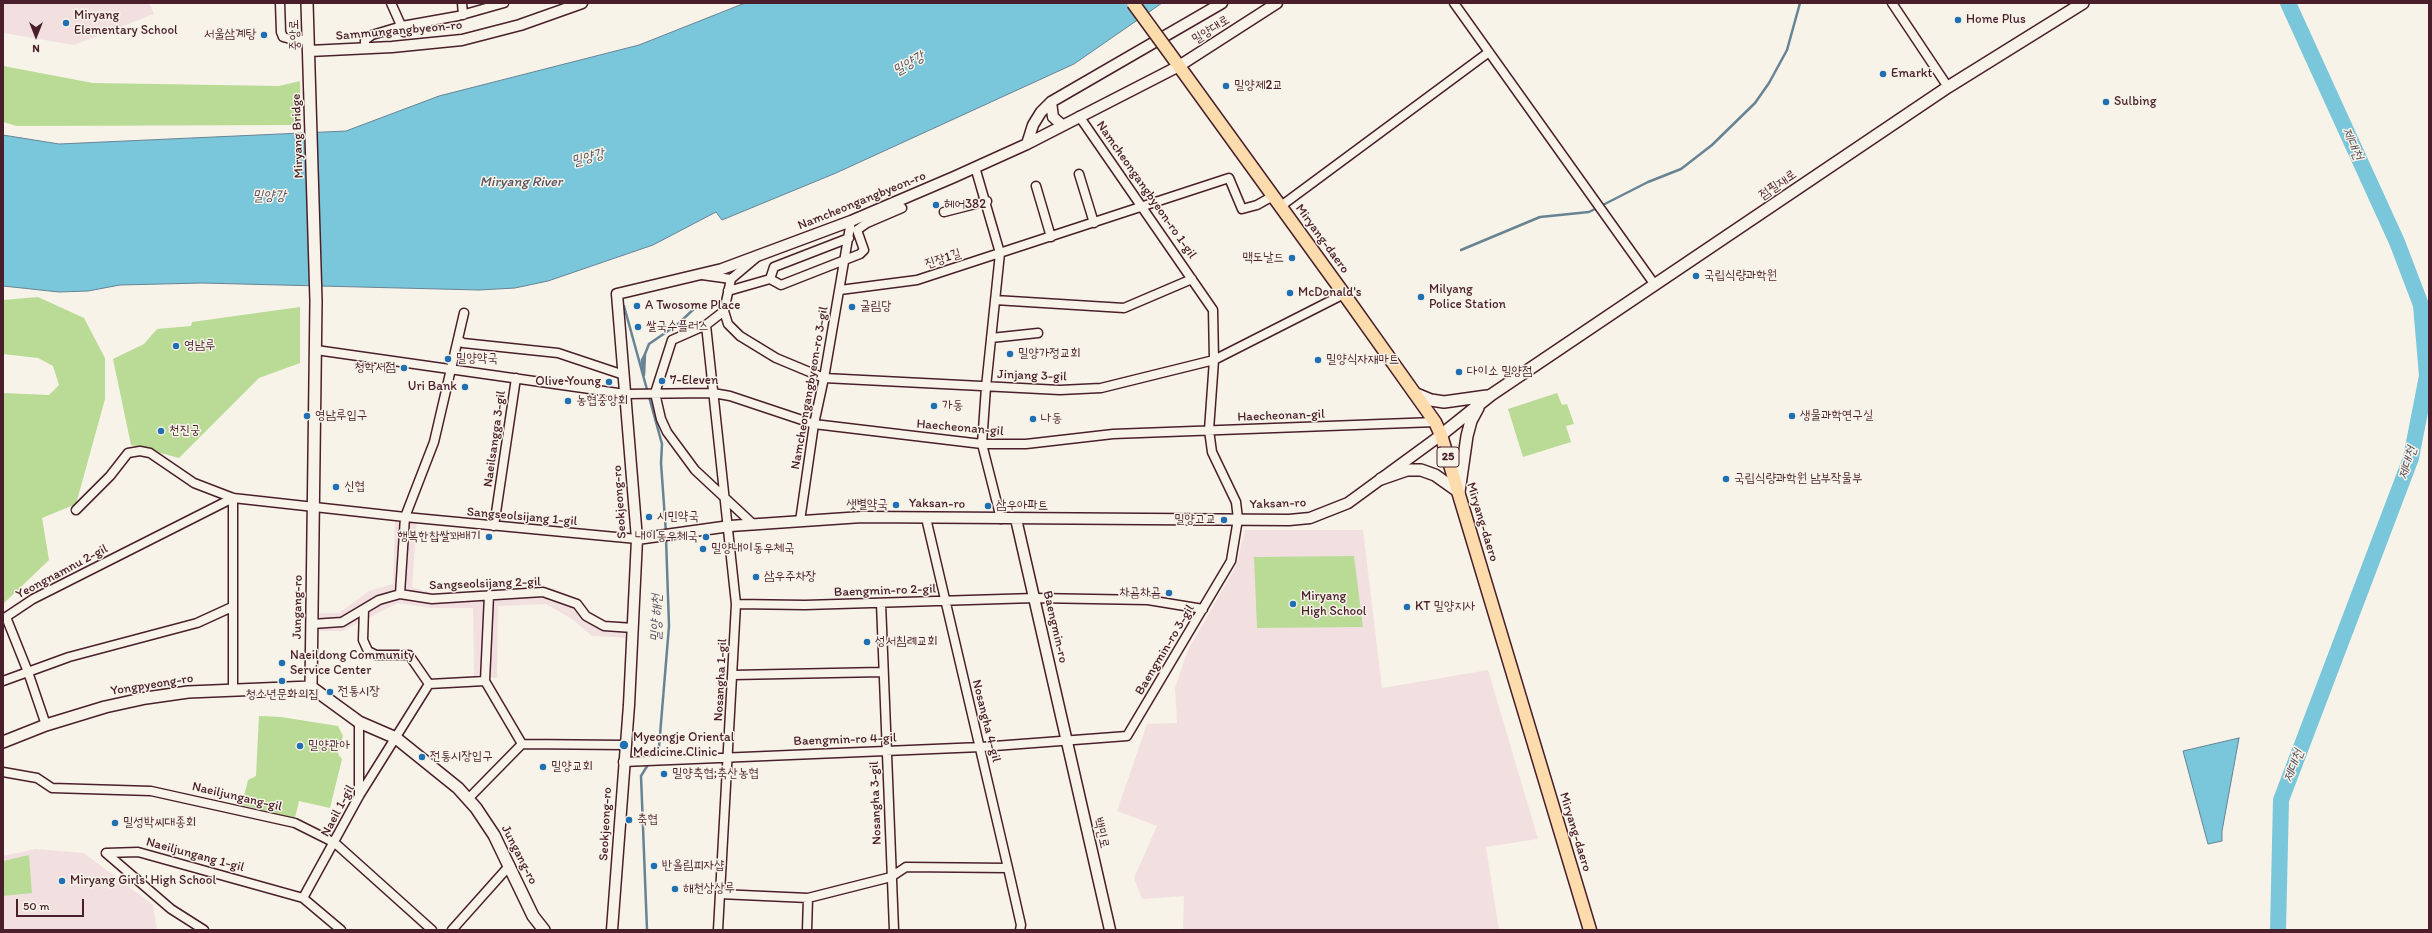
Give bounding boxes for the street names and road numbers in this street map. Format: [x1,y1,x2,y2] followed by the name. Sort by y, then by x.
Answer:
[1189,12,1233,48] street label: 밀양대로
[335,18,463,44] street label: Sammungangbyeon-ro
[287,19,303,51] street label: 중앙로
[289,93,307,179] street label: Miryang Bridge
[1092,118,1200,262] street label: Namcheongangbyeon-ro 1-gil
[1756,167,1800,203] street label: 점필재로
[796,168,928,234] street label: Namcheongangbyeon-ro
[1292,201,1352,277] street label: Miryang-daero
[923,246,963,272] street label: 진장1길
[788,305,832,471] street label: Namcheongangbyeon-ro 3-gil
[997,367,1067,385] street label: Jinjang 3-gil
[481,390,509,488] street label: Naeilsangga 3-gil
[1237,407,1325,425] street label: Haecheonan-gil
[916,416,1004,440] street label: Haecheonan-gil
[1437,447,1459,467] road number: 25
[610,465,630,539] street label: Seokjeong-ro
[1463,480,1501,564] street label: Miryang-daero
[1249,495,1307,513] street label: Yaksan-ro
[909,496,965,512] street label: Yaksan-ro
[466,504,578,530] street label: Sangseolsijang 1-gil
[13,541,111,603] street label: Yeongnamnu 2-gil
[429,574,541,594] street label: Sangseolsijang 2-gil
[290,575,306,639] street label: Jungang-ro
[834,581,936,601] street label: Baengmin-ro 2-gil
[1039,589,1071,665] street label: Baengmin-ro
[1132,602,1198,698] street label: Baengmin-ro 3-gil
[711,638,731,722] street label: Nosangha 1-gil
[110,671,194,699] street label: Yongpyeong-ro
[968,678,1004,764] street label: Nosangha 4-gil
[793,730,897,750] street label: Baengmin-ro 4-gil
[867,761,885,845] street label: Nosangha 3-gil
[190,779,284,815] street label: Naeiljungang-gil
[318,782,358,840] street label: Naeil 1-gil
[596,787,616,861] street label: Seokjeong-ro
[1556,790,1594,874] street label: Miryang-daero
[1090,816,1112,850] street label: 백민로
[497,823,541,887] street label: Jungang-ro
[144,834,246,876] street label: Naeiljungang 1-gil

